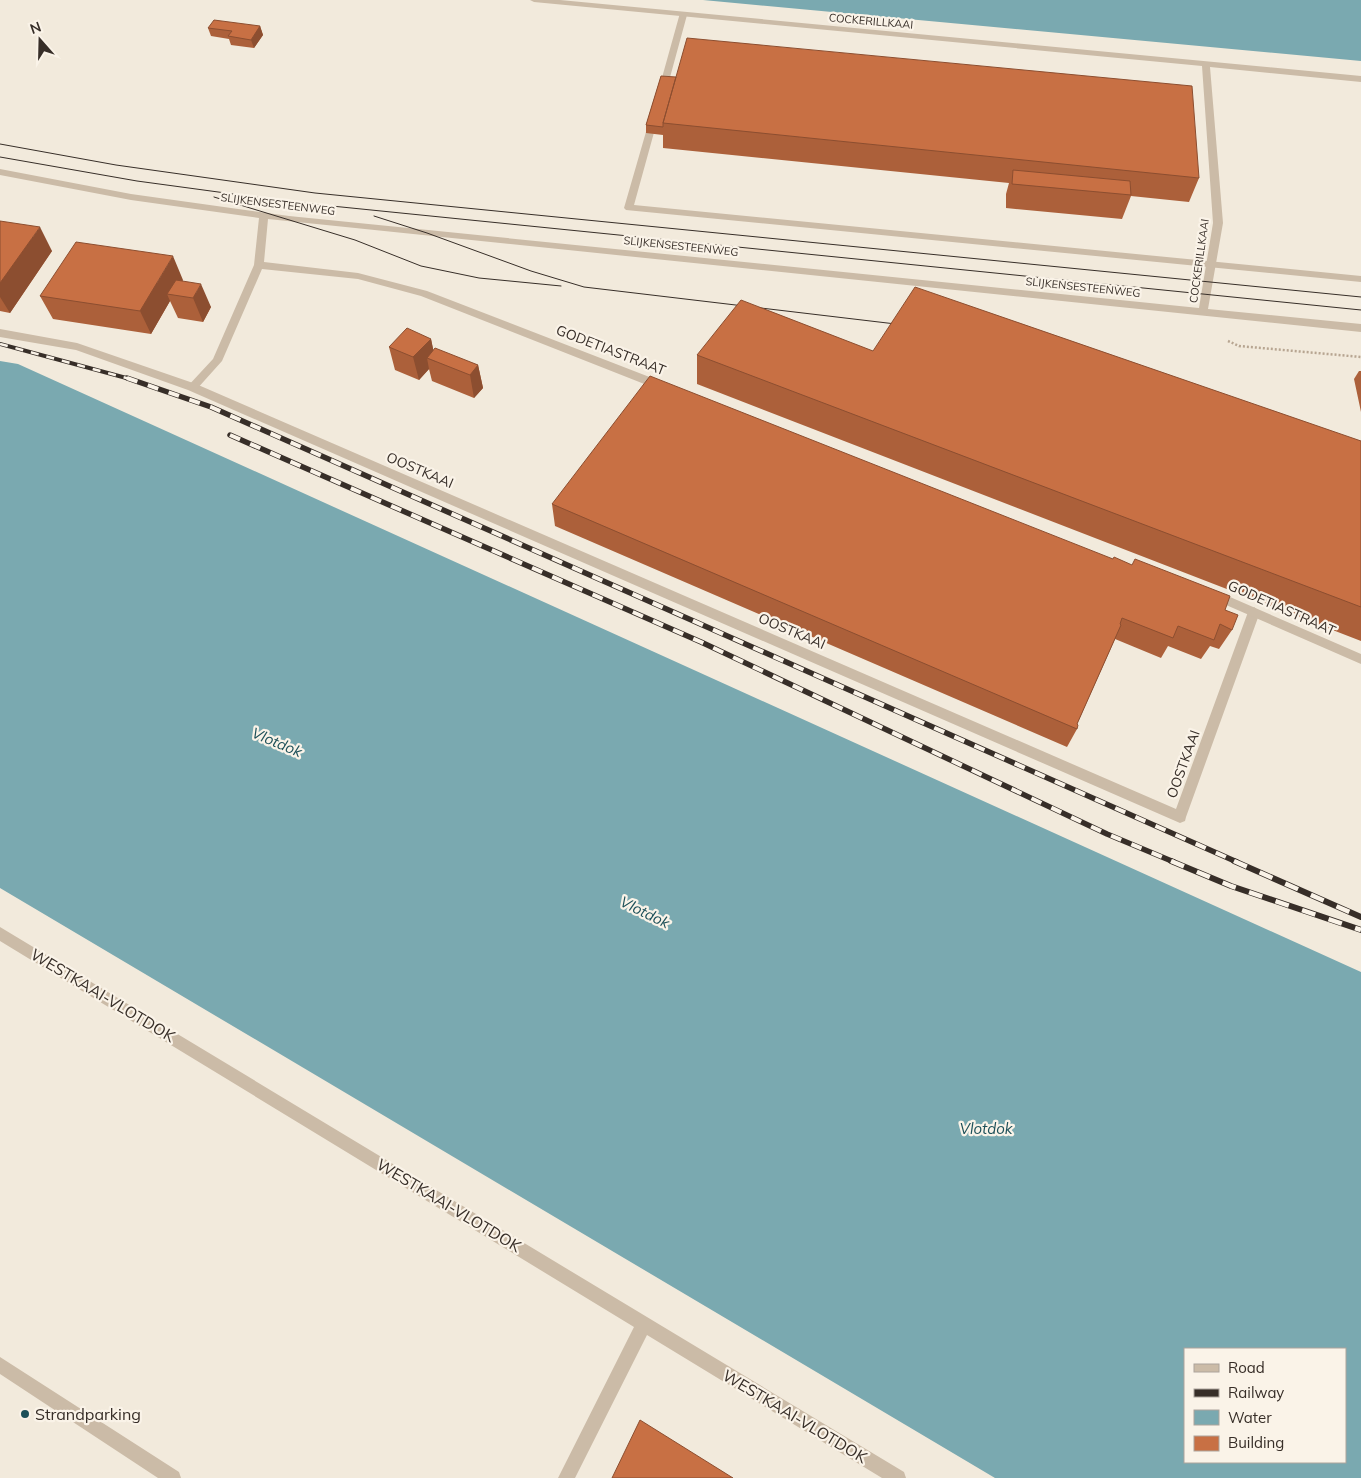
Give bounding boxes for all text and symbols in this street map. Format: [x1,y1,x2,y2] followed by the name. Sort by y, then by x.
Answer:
[828,10,914,32] street label: COCKERILLKAAI
[15,15,65,65] north arrow
[28,18,44,38] text: N
[220,190,336,218] street label: SLIJKENSESTEENWEG
[1186,218,1212,304] street label: COCKERILLKAAI
[623,233,739,259] street label: SLIJKENSESTEENWEG
[1025,274,1141,300] street label: SLIJKENSESTEENWEG
[553,321,669,379] street label: GODETIASTRAAT
[384,448,456,492] street label: OOSTKAAI
[1225,576,1339,640] street label: GODETIASTRAAT
[756,609,828,653] street label: OOSTKAAI
[249,723,306,762] water label: Vlotdok
[1162,727,1204,801] street label: OOSTKAAI
[617,892,674,933] water label: Vlotdok
[27,944,180,1046] street label: WESTKAAI-VLOTDOK
[960,1119,1014,1138] water label: Vlotdok
[373,1154,526,1256] street label: WESTKAAI-VLOTDOK
[1184,1348,1346,1463] legend
[1228,1358,1265,1377] text: Road
[719,1365,872,1467] street label: WESTKAAI-VLOTDOK
[1228,1383,1284,1402] text: Railway
[35,1404,141,1424] place label: Strandparking
[19,1408,31,1420] marker: Strandparking
[1228,1408,1272,1427] text: Water
[1228,1433,1284,1452] text: Building

